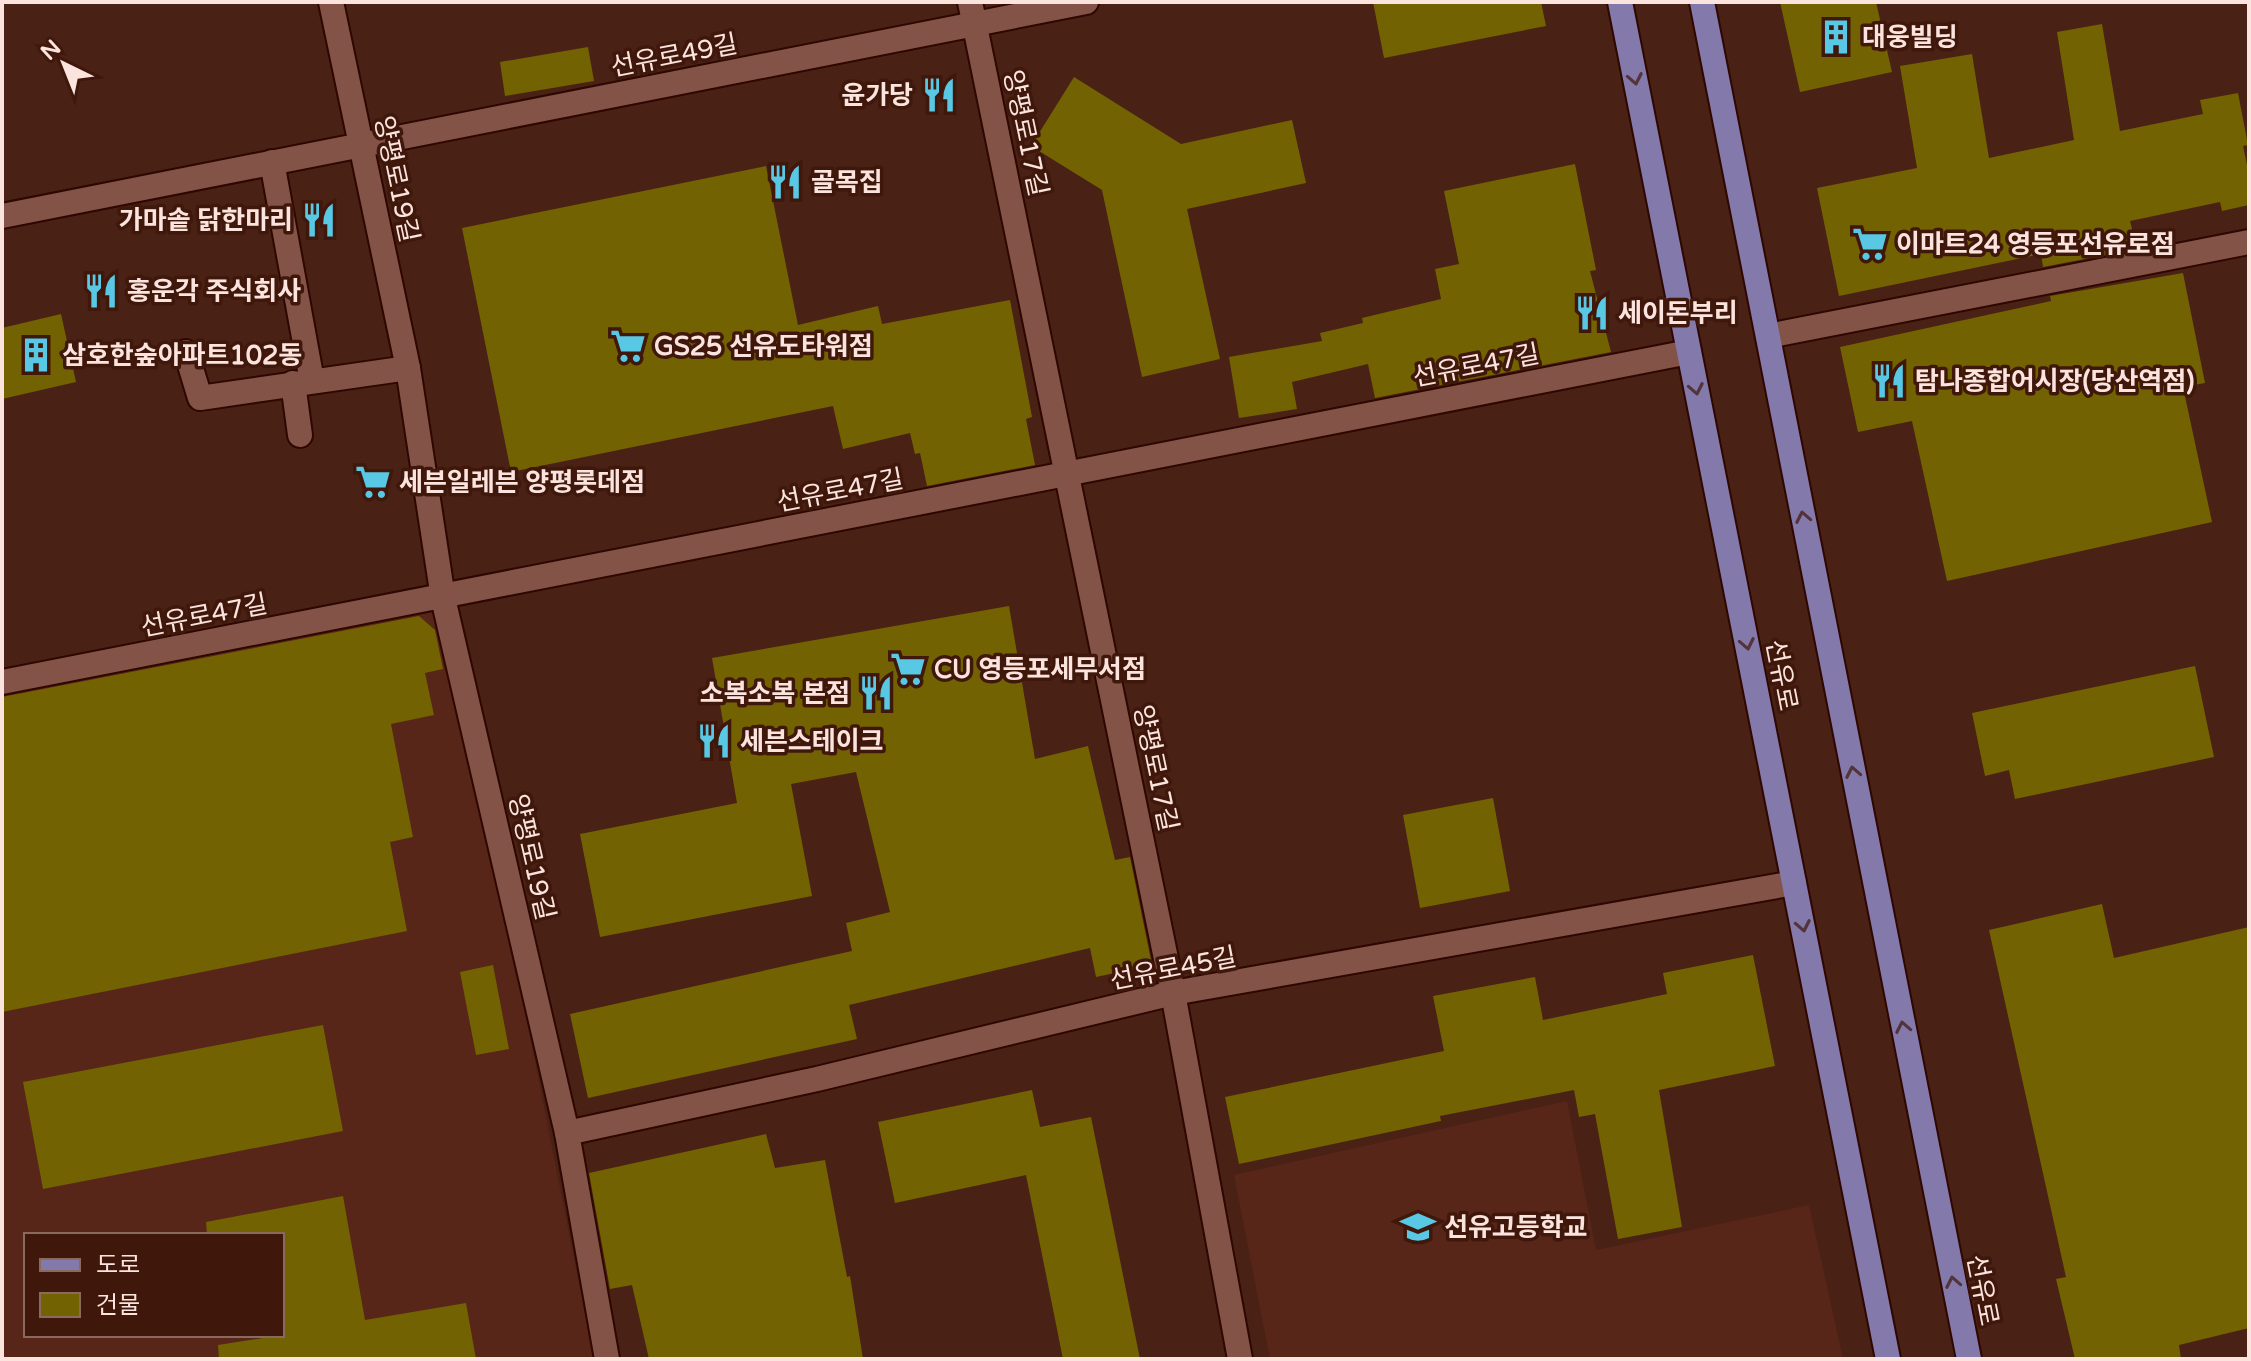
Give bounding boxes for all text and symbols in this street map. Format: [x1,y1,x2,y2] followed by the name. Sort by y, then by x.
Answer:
[1817,18,1855,56] building icon: 대웅빌딩
[1862,22,1958,53] place label: 대웅빌딩
[24,24,104,104] north arrow
[608,28,740,83] street label: 선유로49길
[36,35,66,66] text: N
[997,67,1054,199] street label: 양평로17길
[1626,71,1643,85] one-way arrow
[920,76,958,114] restaurant icon: 윤가당
[841,80,913,111] place label: 윤가당
[368,113,425,245] street label: 양평로19길
[766,163,804,201] restaurant icon: 골목집
[811,167,883,198] place label: 골목집
[300,201,338,239] restaurant icon: 가마솥 닭한마리
[119,205,293,236] place label: 가마솥 닭한마리
[1851,225,1889,263] supermarket icon: 이마트24 영등포선유로점
[1896,229,2175,260] place label: 이마트24 영등포선유로점
[82,272,120,310] restaurant icon: 홍운각 주식회사
[127,276,301,307] place label: 홍운각 주식회사
[1573,294,1611,332] restaurant icon: 세이돈부리
[1618,298,1738,329] place label: 세이돈부리
[609,327,647,365] supermarket icon: GS25 선유도타워점
[654,331,873,362] place label: GS25 선유도타워점
[17,336,55,374] building icon: 삼호한숲아파트102동
[1410,338,1542,393] street label: 선유로47길
[62,340,302,371] place label: 삼호한숲아파트102동
[1870,362,1908,400] restaurant icon: 탐나종합어시장(당산역점)
[1915,366,2194,397] place label: 탐나종합어시장(당산역점)
[1687,382,1704,395] one-way arrow
[354,463,392,501] supermarket icon: 세븐일레븐 양평롯데점
[774,463,906,518] street label: 선유로47길
[399,467,645,498] place label: 세븐일레븐 양평롯데점
[1795,511,1812,524] one-way arrow
[138,588,270,643] street label: 선유로47길
[1738,636,1755,650] one-way arrow
[1759,637,1804,713] street label: 선유로
[889,650,927,688] supermarket icon: CU 영등포세무서점
[934,654,1146,685] place label: CU 영등포세무서점
[857,674,895,712] restaurant icon: 소복소복 본점
[700,678,850,709] place label: 소복소복 본점
[1127,702,1184,834] street label: 양평로17길
[695,722,733,760] restaurant icon: 세븐스테이크
[740,726,884,757] place label: 세븐스테이크
[1845,766,1862,779] one-way arrow
[502,791,561,923] street label: 양평로19길
[1793,919,1810,933] one-way arrow
[1107,941,1239,996] street label: 선유로45길
[1896,1021,1913,1034] one-way arrow
[1399,1208,1437,1246] school or university icon: 선유고등학교
[1444,1212,1588,1243] place label: 선유고등학교
[24,1233,284,1337] legend
[96,1251,140,1280] text: 도로
[1960,1252,2005,1328] street label: 선유로
[1946,1276,1963,1289] one-way arrow
[96,1291,140,1320] text: 건물

